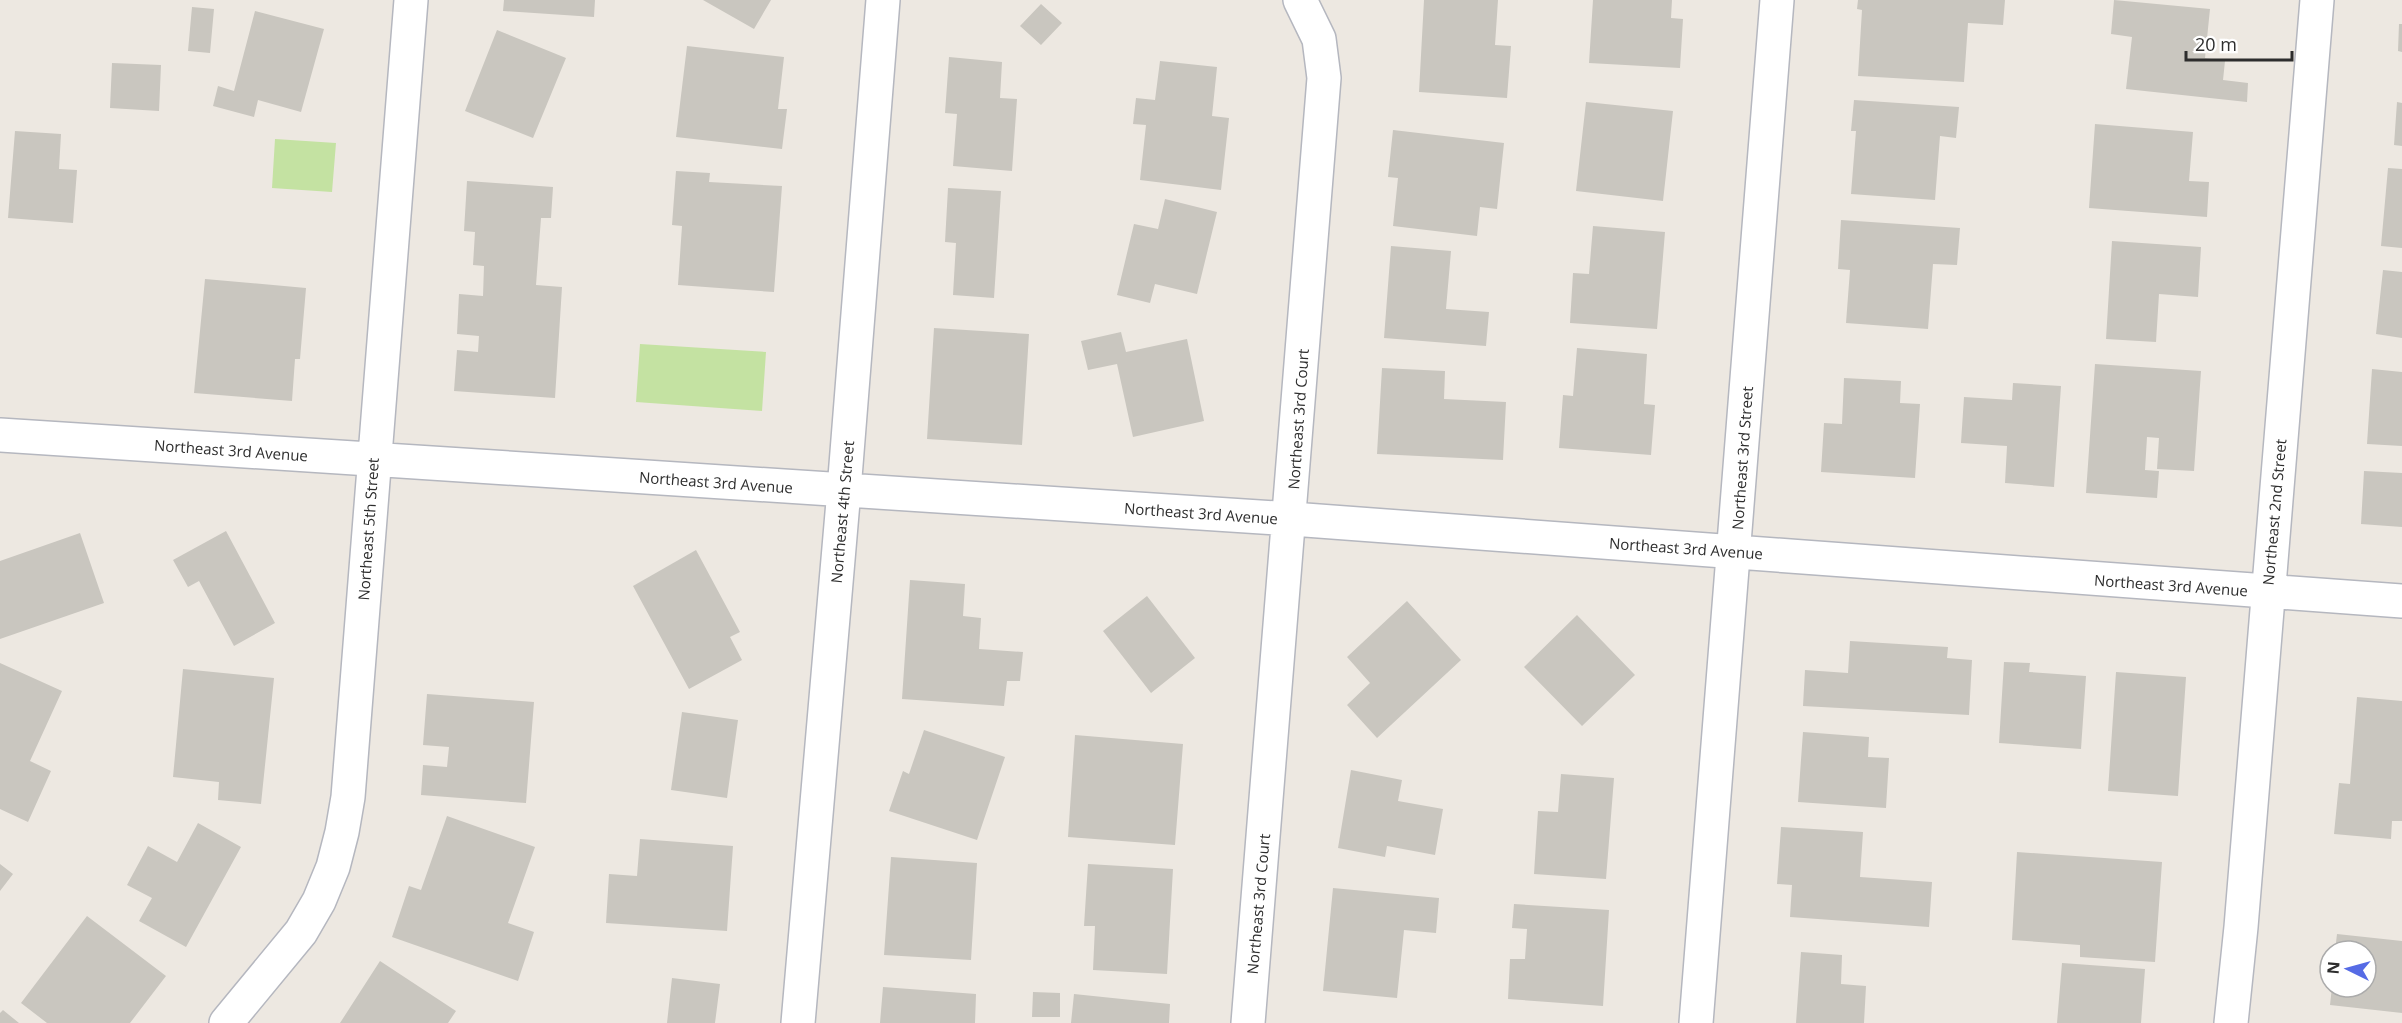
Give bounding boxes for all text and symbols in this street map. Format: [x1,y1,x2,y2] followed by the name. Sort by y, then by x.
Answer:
[2186,24,2292,62] scale bar
[2195,32,2237,56] text: 20 m
[1283,348,1313,490] street label: Northeast 3rd Court
[1727,386,1757,530] street label: Northeast 3rd Street
[153,435,309,465] street label: Northeast 3rd Avenue
[2258,438,2290,586] street label: Northeast 2nd Street
[826,440,858,584] street label: Northeast 4th Street
[353,457,383,601] street label: Northeast 5th Street
[638,467,794,497] street label: Northeast 3rd Avenue
[1123,498,1279,528] street label: Northeast 3rd Avenue
[1608,533,1764,563] street label: Northeast 3rd Avenue
[2093,570,2249,600] street label: Northeast 3rd Avenue
[1242,833,1274,975] street label: Northeast 3rd Court
[2318,939,2378,999] north arrow
[2322,960,2345,975] text: N

